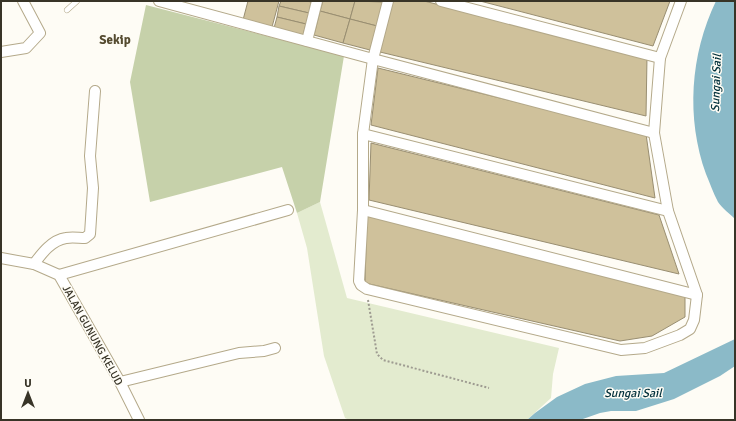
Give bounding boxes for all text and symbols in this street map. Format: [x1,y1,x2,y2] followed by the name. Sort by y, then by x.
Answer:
[99,32,131,48] district label: Sekip
[708,52,725,112] water label: Sungai Sail
[60,283,126,388] street label: JALAN GUNUNG KELUD
[8,373,48,413] north arrow
[24,377,32,390] text: U
[604,386,663,401] water label: Sungai Sail

